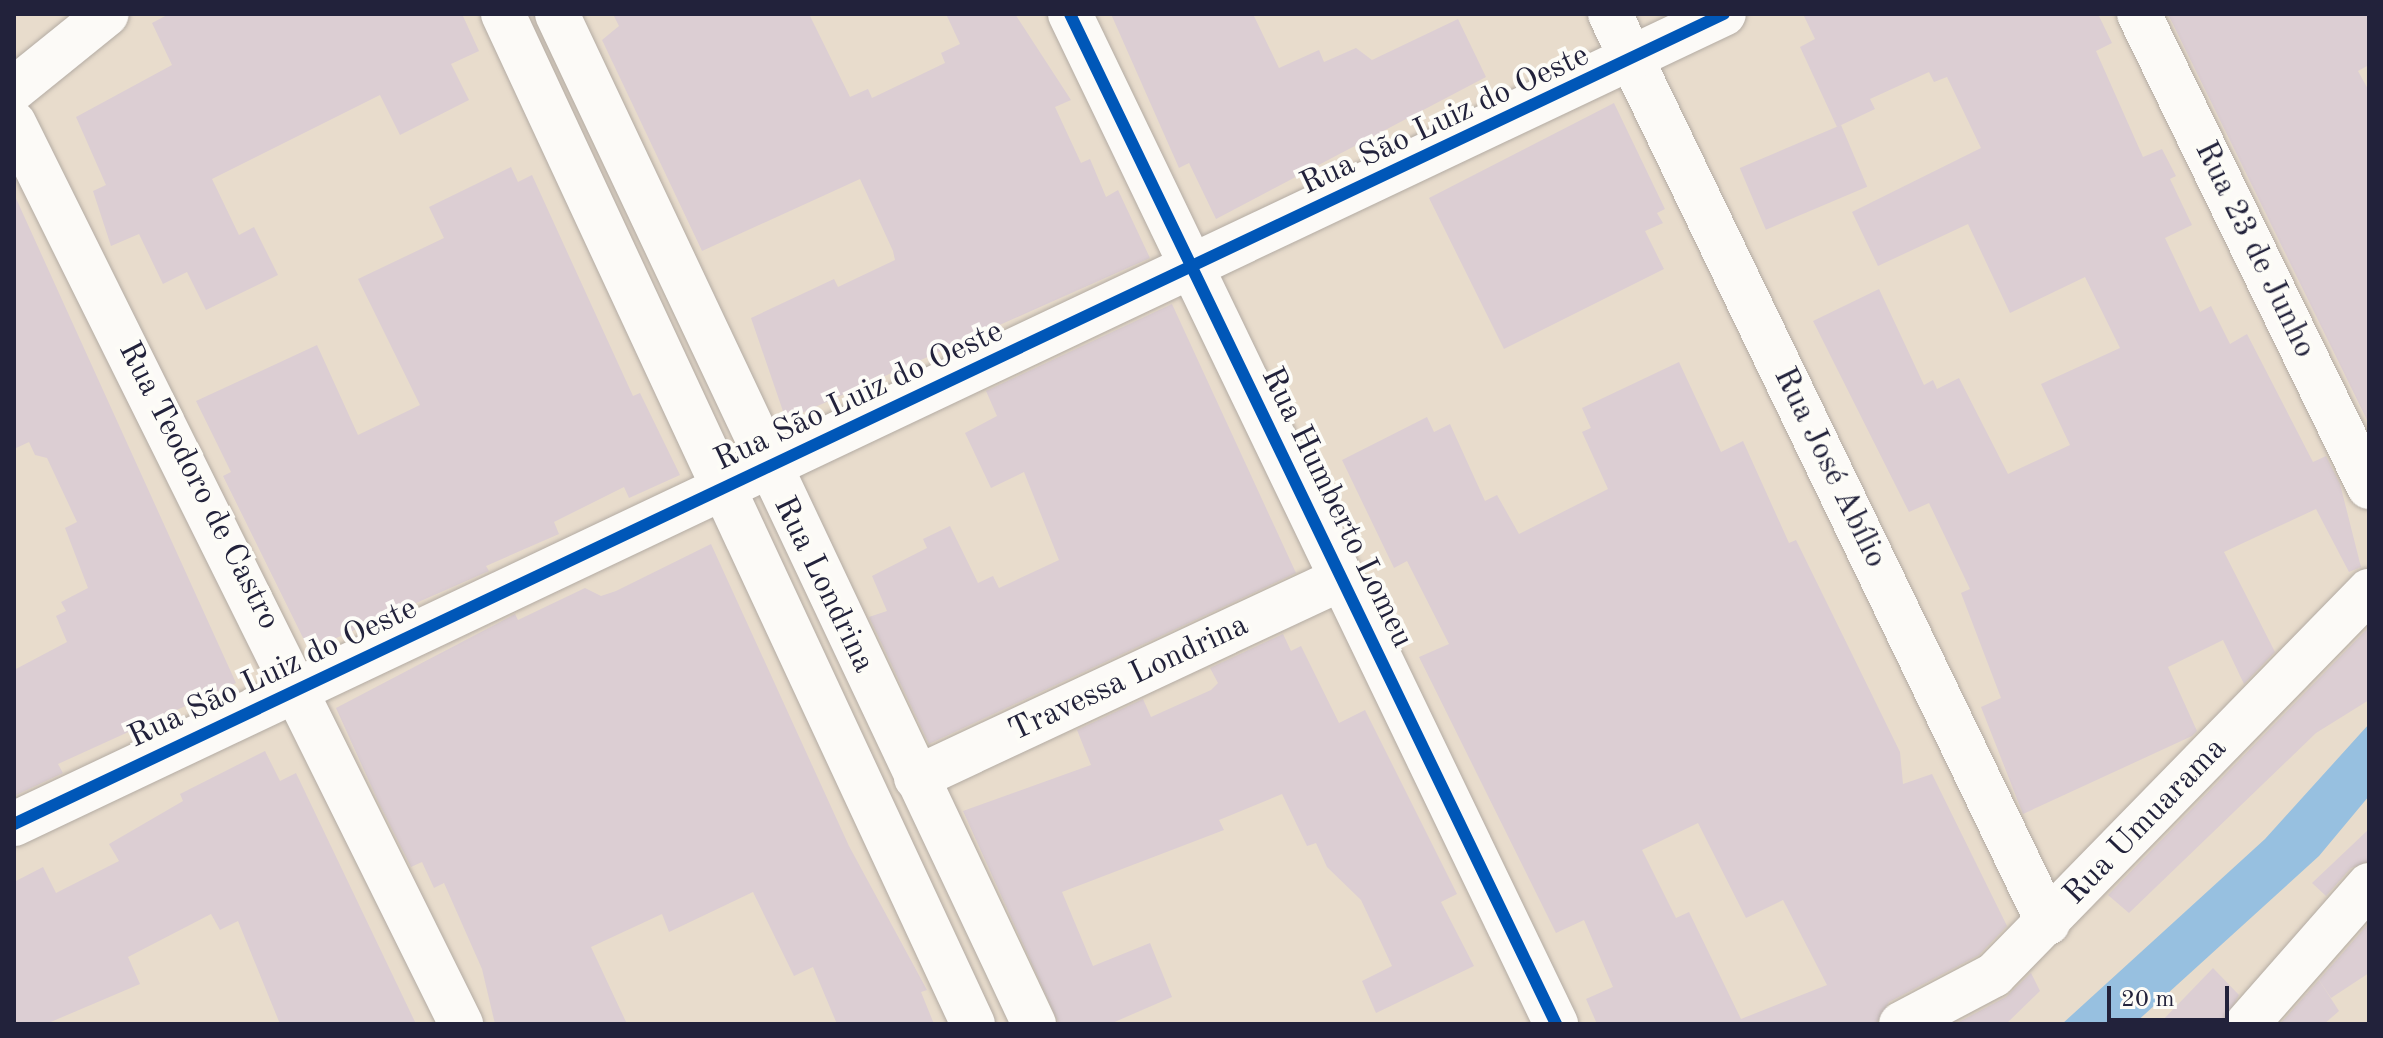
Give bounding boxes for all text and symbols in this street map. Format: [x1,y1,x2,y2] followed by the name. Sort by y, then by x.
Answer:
[1295,37,1595,205] street label: Rua São Luiz do Oeste
[2185,135,2323,365] street label: Rua 23 de Junho
[709,313,1009,481] street label: Rua São Luiz do Oeste
[109,335,287,637] street label: Rua Teodoro de Castro
[1251,361,1421,655] street label: Rua Humberto Lomeu
[1764,362,1894,574] street label: Rua José Abílio
[764,491,882,679] street label: Rua Londrina
[123,590,423,758] street label: Rua São Luiz do Oeste
[1003,607,1255,751] street label: Travessa Londrina
[2056,730,2236,914] street label: Rua Umuarama
[2111,970,2233,1020] scale bar
[2121,988,2175,1012] text: 20 m

